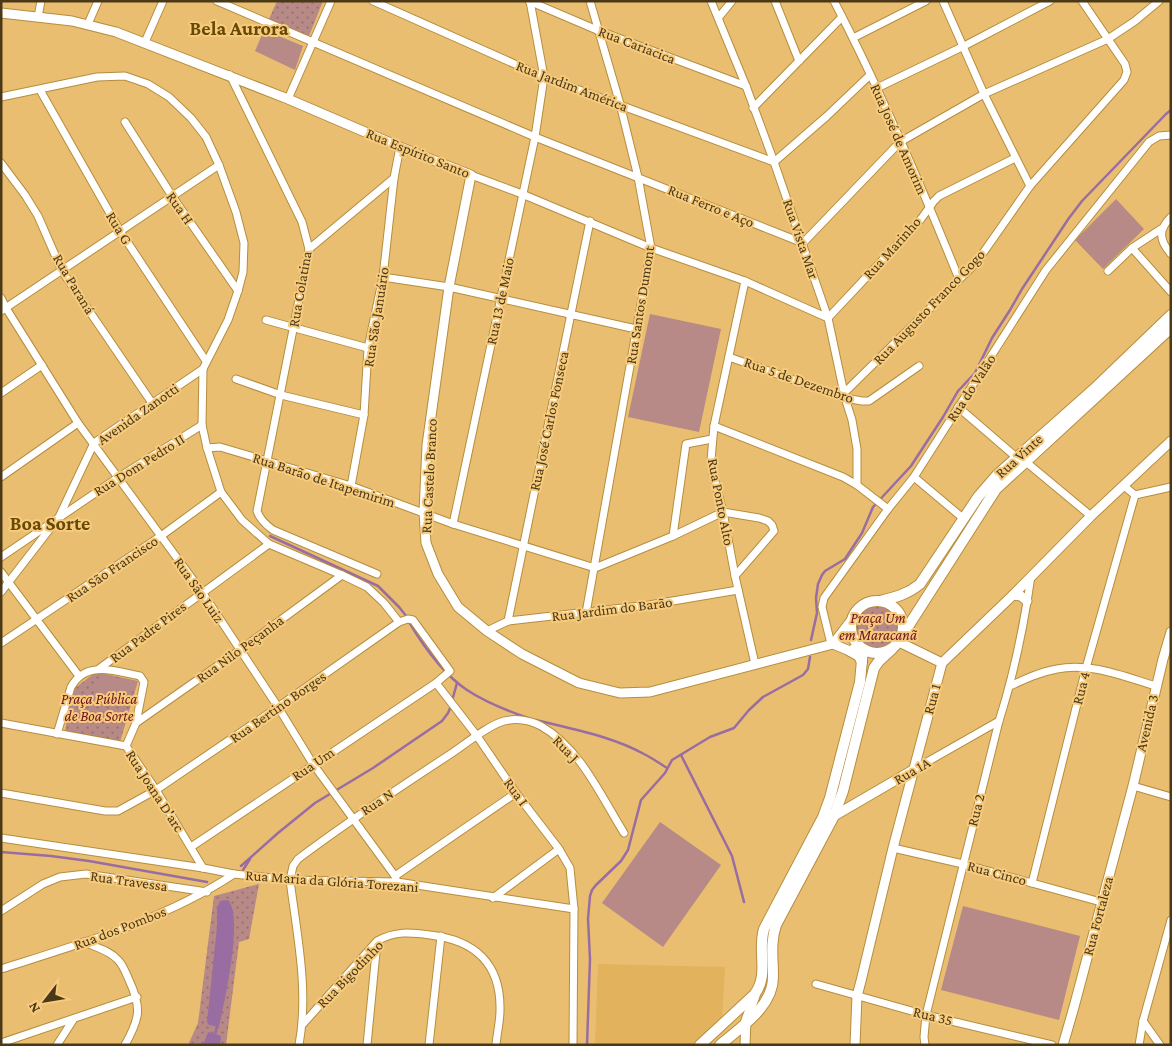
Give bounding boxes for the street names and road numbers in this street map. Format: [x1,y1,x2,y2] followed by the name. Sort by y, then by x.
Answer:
[596,23,678,67] street label: Rua Cariacica
[513,57,630,116] street label: Rua Jardim América
[866,81,931,197] street label: Rua José de Amorim
[363,125,472,182] street label: Rua Espírito Santo
[665,181,756,232] street label: Rua Ferro e Aço
[163,189,197,227] street label: Rua H
[780,197,822,282] street label: Rua Vista Mar
[103,209,135,247] street label: Rua G
[860,214,924,282] street label: Rua Marinho
[623,244,657,365] street label: Rua Santos Dumont
[870,246,989,369] street label: Rua Augusto Franco Gogo
[285,250,315,328] street label: Rua Colatina
[50,251,98,317] street label: Rua Paraná
[483,256,517,346] street label: Rua 13 de Maio
[360,266,393,368] street label: Rua São Januário
[526,350,573,492] street label: Rua José Carlos Fonseca
[943,351,999,425] street label: Rua do Valão
[742,354,856,406] street label: Rua 5 de Dezembro
[94,380,182,448] street label: Avenida Zanotti
[418,418,440,534] street label: Rua Castelo Branco
[91,431,187,499] street label: Rua Dom Pedro II
[992,431,1046,481] street label: Rua Vinte
[251,449,397,512] street label: Rua Barão de Itapemirim
[705,457,737,547] street label: Rua Ponto Alto
[63,532,161,606] street label: Rua São Francisco
[171,554,227,626] street label: Rua São Luiz
[551,594,673,625] street label: Rua Jardim do Barão
[107,598,189,666] street label: Rua Padre Pires
[193,612,287,687] street label: Rua Nilo Peçanha
[227,668,330,747] street label: Rua Bertino Borges
[1069,670,1093,706] street label: Rua 4
[920,682,944,716] street label: Rua 1
[1133,693,1161,753] street label: Avenida 3
[549,733,582,766] street label: Rua J
[289,744,337,784] street label: Rua Um
[122,747,188,836] street label: Rua Joana D'arc
[891,754,933,788] street label: Rua 1A
[501,775,531,809] street label: Rua I
[358,785,396,818] street label: Rua N
[964,792,988,828] street label: Rua 2
[966,857,1028,889] street label: Rua Cinco
[245,867,419,895] street label: Rua Maria da Glória Torezani
[89,868,169,894] street label: Rua Travessa
[1080,875,1116,957] street label: Rua Fortaleza
[72,903,169,953] street label: Rua dos Pombos
[314,937,387,1012] street label: Rua Bigodinho
[912,1003,954,1029] street label: Rua 35

